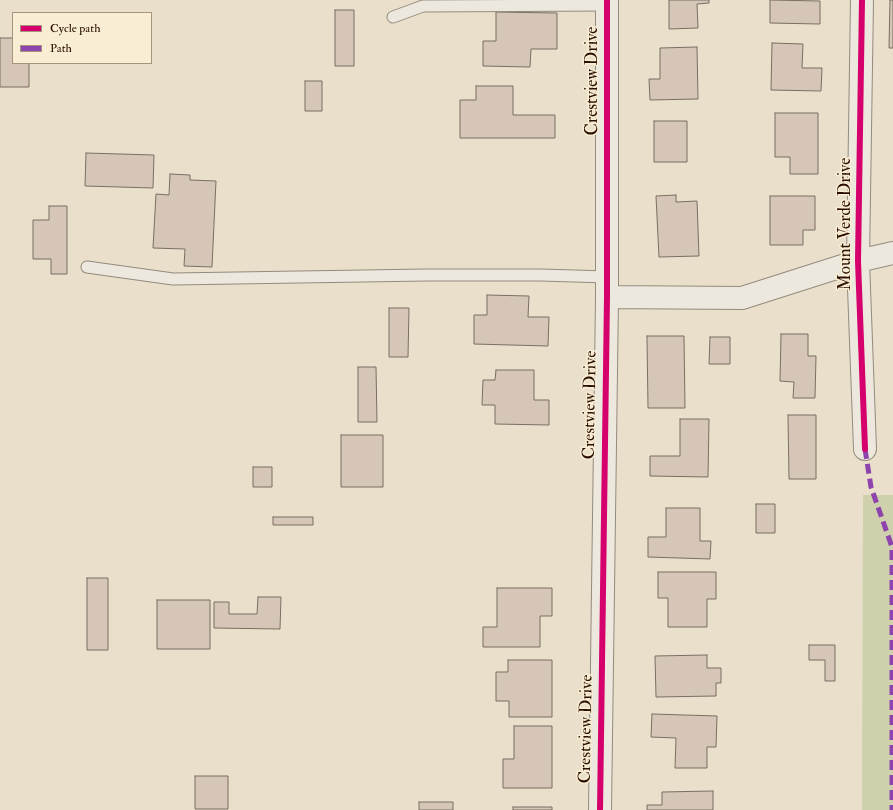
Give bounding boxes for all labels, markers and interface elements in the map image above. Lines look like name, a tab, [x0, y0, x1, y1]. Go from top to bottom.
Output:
legend	[12, 12, 152, 64]
text: Cycle path	[50, 21, 100, 36]
street label: Crestview Drive	[583, 27, 603, 135]
text: Path	[50, 41, 72, 56]
street label: Mount Verde Drive	[836, 158, 856, 290]
street label: Crestview Drive	[580, 350, 602, 460]
street label: Crestview Drive	[576, 674, 598, 784]

